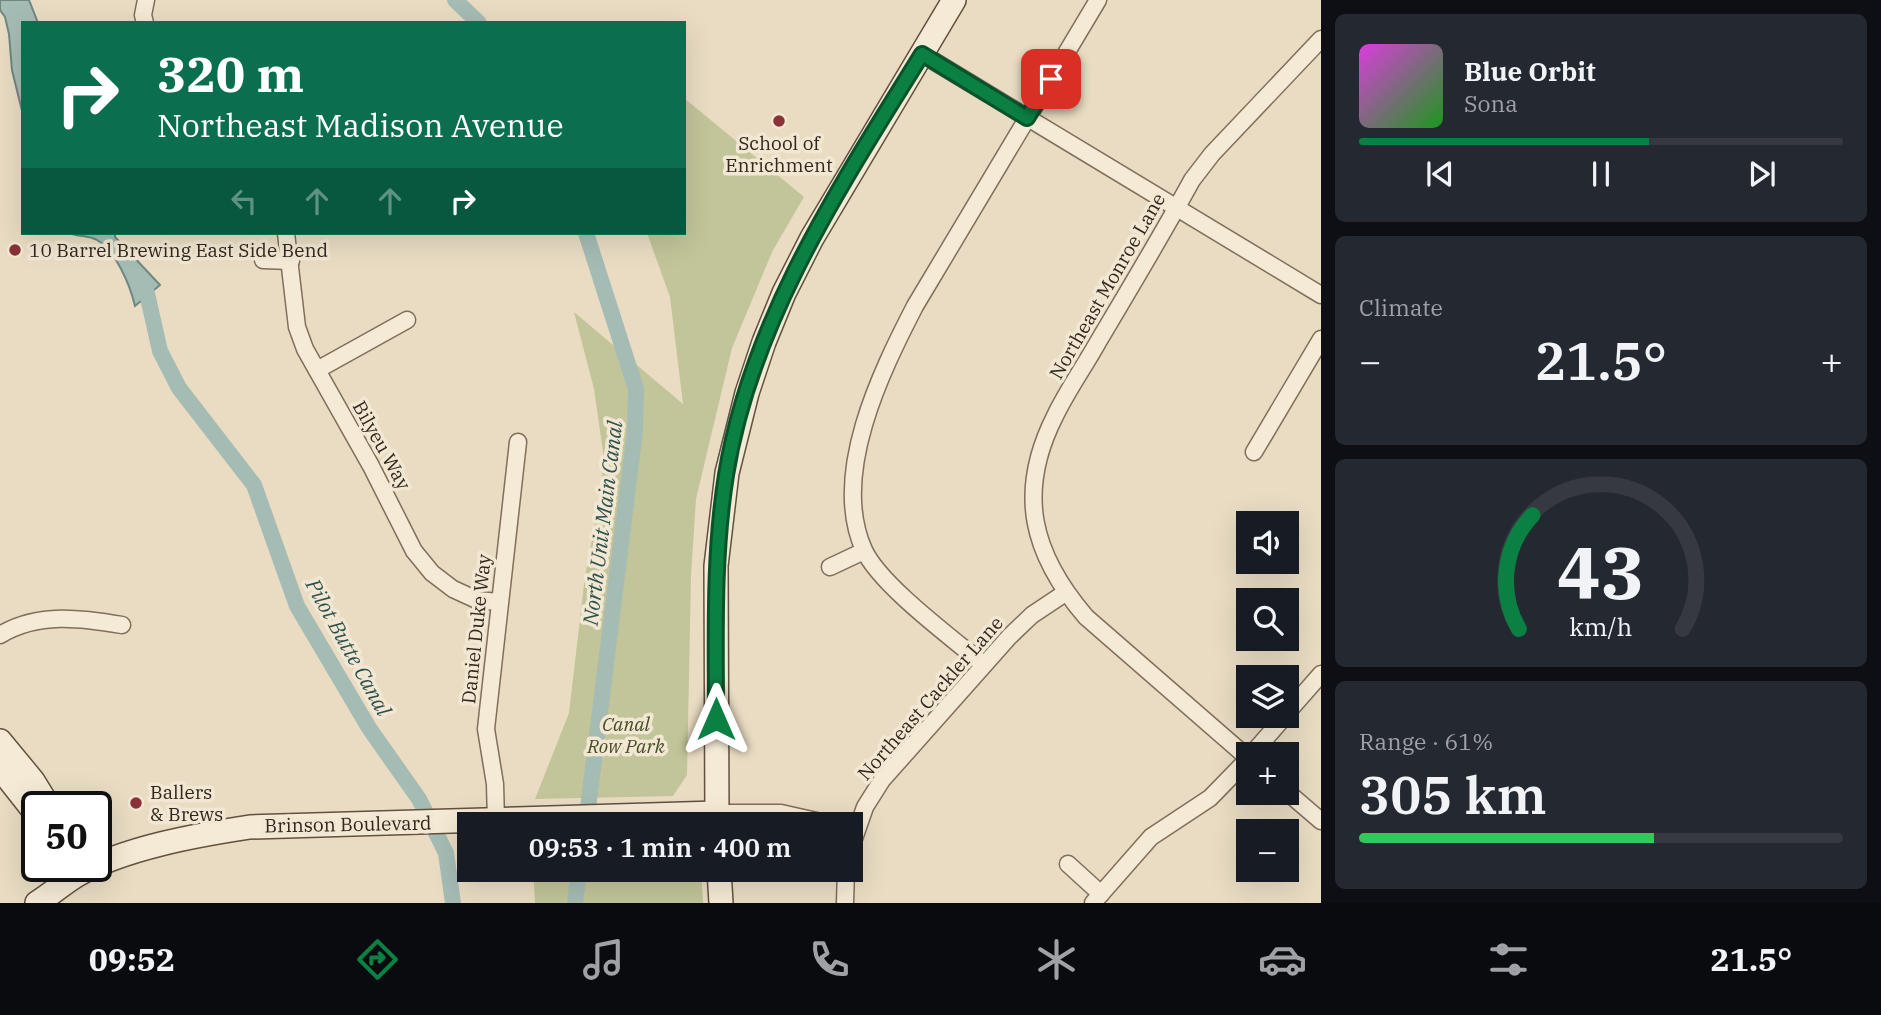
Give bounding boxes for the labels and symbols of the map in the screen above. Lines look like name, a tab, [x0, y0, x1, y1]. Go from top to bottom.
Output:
pin	[1021, 49, 1081, 109]
marker: School of Enrichment	[771, 113, 787, 129]
place label: School of Enrichment	[725, 131, 833, 177]
street label: Northeast Monroe Lane	[1044, 189, 1170, 383]
place label: 10 Barrel Brewing East Side Bend	[29, 238, 328, 262]
marker: 10 Barrel Brewing East Side Bend	[7, 242, 23, 258]
street label: Bilyeu Way	[348, 396, 417, 495]
water label: North Unit Main Canal	[575, 418, 629, 628]
street label: Daniel Duke Way	[456, 552, 496, 705]
water label: Pilot Butte Canal	[299, 573, 399, 722]
street label: Northeast Cackler Lane	[852, 611, 1008, 785]
position arrow	[679, 682, 753, 756]
park label: Canal Row Park	[586, 712, 666, 758]
place label: Ballers & Brews	[150, 780, 223, 826]
speed limit sign: 50	[21, 791, 112, 882]
marker: Ballers & Brews	[128, 795, 144, 811]
street label: Brinson Boulevard	[264, 811, 432, 837]

